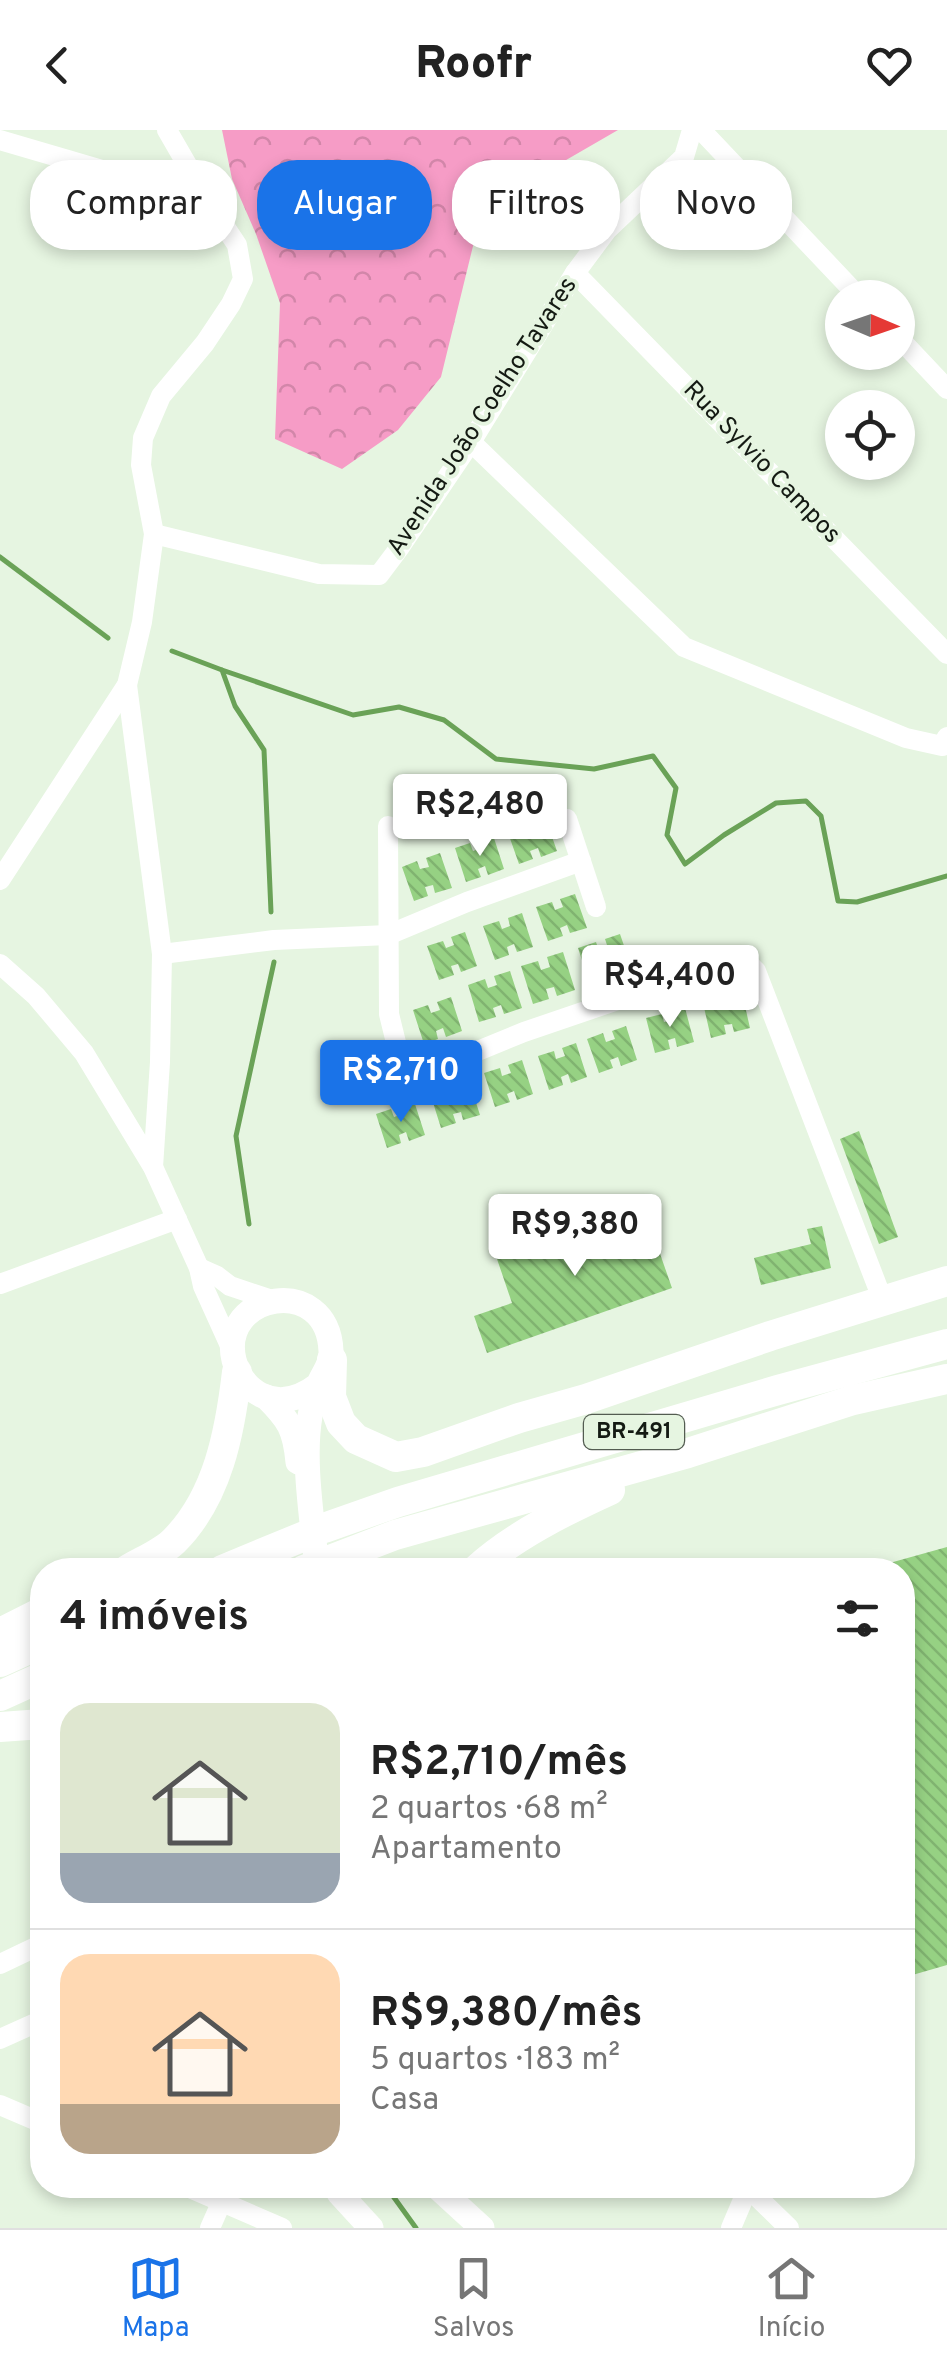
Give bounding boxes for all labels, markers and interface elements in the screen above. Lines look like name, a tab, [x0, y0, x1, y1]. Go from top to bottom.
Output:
text: Roofr	[415, 37, 532, 94]
icon: back	[30, 38, 85, 93]
icon: heart	[862, 38, 917, 93]
chip: Comprar	[30, 160, 237, 250]
chip: Alugar	[257, 160, 432, 250]
chip: Filtros	[452, 160, 620, 250]
chip: Novo	[640, 160, 792, 250]
street label: Avenida João Coelho Tavares	[381, 272, 585, 562]
north arrow	[825, 280, 915, 370]
map controls	[825, 280, 915, 480]
street label: Rua Sylvio Campos	[675, 375, 847, 551]
button: locate	[825, 390, 915, 480]
pin: R$2,480	[388, 774, 572, 859]
text: R$2,480	[415, 786, 545, 826]
pin: R$4,400	[578, 945, 762, 1030]
text: R$4,400	[604, 957, 736, 997]
pin: R$2,710	[309, 1040, 493, 1125]
text: R$2,710	[342, 1052, 460, 1092]
pin: R$9,380	[483, 1194, 667, 1279]
text: R$9,380	[511, 1206, 639, 1246]
road number: BR-491	[584, 1415, 684, 1449]
icon: filters	[830, 1591, 885, 1646]
text: 4 imóveis	[60, 1592, 249, 1645]
text: R$2,710/mês	[370, 1737, 628, 1790]
icon: home	[140, 1743, 260, 1863]
text: 2 quartos · 68 m²	[370, 1790, 608, 1830]
text: Apartamento	[370, 1830, 562, 1870]
text: R$9,380/mês	[370, 1988, 643, 2041]
icon: home	[140, 1994, 260, 2114]
text: 5 quartos · 183 m²	[370, 2041, 620, 2081]
text: Casa	[370, 2081, 439, 2121]
tab: Mapa	[122, 2251, 189, 2347]
tab: Salvos	[433, 2251, 514, 2347]
tab: Início	[758, 2251, 825, 2347]

